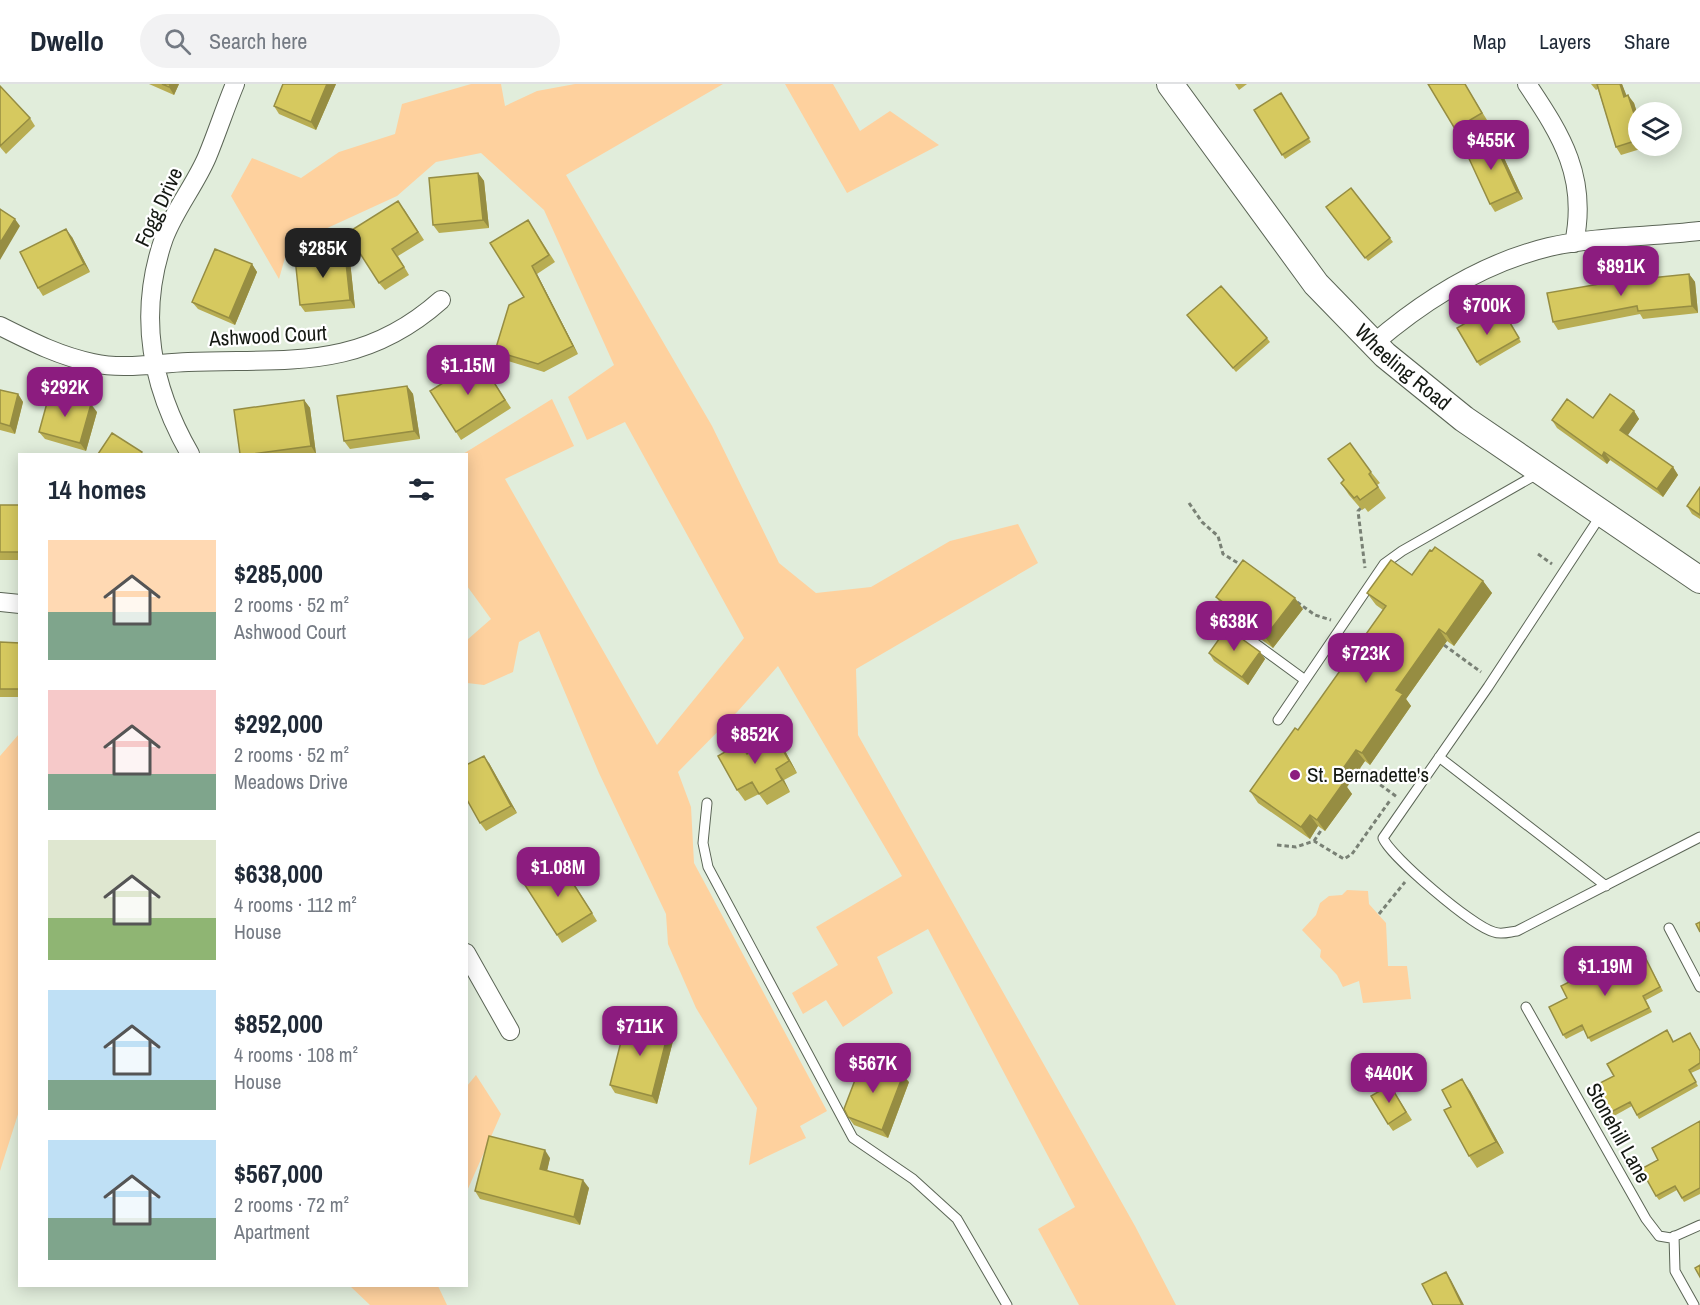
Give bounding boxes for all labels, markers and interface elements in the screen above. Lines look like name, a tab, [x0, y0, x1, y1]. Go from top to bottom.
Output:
search box	[140, 14, 560, 68]
text: Dwello	[30, 22, 104, 60]
icon: search	[161, 25, 194, 58]
text: Search here	[209, 26, 307, 56]
text: Map	[1473, 27, 1506, 56]
text: Layers	[1539, 27, 1591, 56]
text: Share	[1624, 27, 1670, 56]
map controls	[1628, 102, 1682, 156]
button: layers	[1628, 102, 1682, 156]
pin: $455K	[1449, 120, 1533, 171]
text: $455K	[1467, 126, 1515, 153]
street label: Fogg Drive	[128, 162, 190, 251]
pin: $285K	[281, 228, 365, 279]
text: $285K	[299, 234, 347, 261]
pin: $891K	[1579, 246, 1663, 297]
text: $891K	[1597, 252, 1645, 279]
pin: $700K	[1445, 285, 1529, 336]
text: $700K	[1463, 291, 1511, 318]
street label: Wheeling Road	[1348, 317, 1457, 417]
street label: Ashwood Court	[207, 318, 328, 353]
pin: $1.15M	[419, 345, 517, 396]
text: $1.15M	[441, 351, 495, 378]
pin: $292K	[23, 367, 107, 418]
text: $292K	[41, 373, 89, 400]
text: 14 homes	[48, 472, 146, 507]
icon: filters	[405, 473, 438, 506]
text: $285,000	[234, 556, 323, 591]
icon: home	[96, 564, 168, 636]
text: 2 rooms · 52 m²	[234, 591, 349, 618]
pin: $638K	[1192, 601, 1276, 652]
text: $638K	[1210, 607, 1258, 634]
text: Ashwood Court	[234, 618, 346, 645]
pin: $723K	[1324, 633, 1408, 684]
text: $723K	[1342, 639, 1390, 666]
text: $292,000	[234, 706, 323, 741]
icon: home	[96, 714, 168, 786]
pin: $852K	[713, 714, 797, 765]
text: $852K	[731, 720, 779, 747]
text: 2 rooms · 52 m²	[234, 741, 349, 768]
place label: St. Bernadette's	[1307, 760, 1429, 789]
text: Meadows Drive	[234, 768, 348, 795]
marker: St. Bernadette's	[1288, 768, 1302, 782]
pin: $1.08M	[509, 847, 607, 898]
text: $1.08M	[531, 853, 585, 880]
text: $638,000	[234, 856, 323, 891]
icon: home	[96, 864, 168, 936]
text: 4 rooms · 112 m²	[234, 891, 357, 918]
text: House	[234, 918, 281, 945]
pin: $1.19M	[1556, 946, 1654, 997]
text: $1.19M	[1578, 952, 1632, 979]
text: $852,000	[234, 1006, 323, 1041]
pin: $711K	[598, 1006, 682, 1057]
text: $711K	[616, 1012, 664, 1039]
icon: home	[96, 1014, 168, 1086]
text: 4 rooms · 108 m²	[234, 1041, 358, 1068]
pin: $567K	[831, 1043, 915, 1094]
text: $567K	[849, 1049, 897, 1076]
pin: $440K	[1347, 1053, 1431, 1104]
text: $440K	[1365, 1059, 1413, 1086]
text: House	[234, 1068, 281, 1095]
street label: Stonehill Lane	[1579, 1078, 1658, 1188]
text: $567,000	[234, 1156, 323, 1191]
icon: home	[96, 1164, 168, 1236]
text: 2 rooms · 72 m²	[234, 1191, 349, 1218]
text: Apartment	[234, 1218, 310, 1245]

